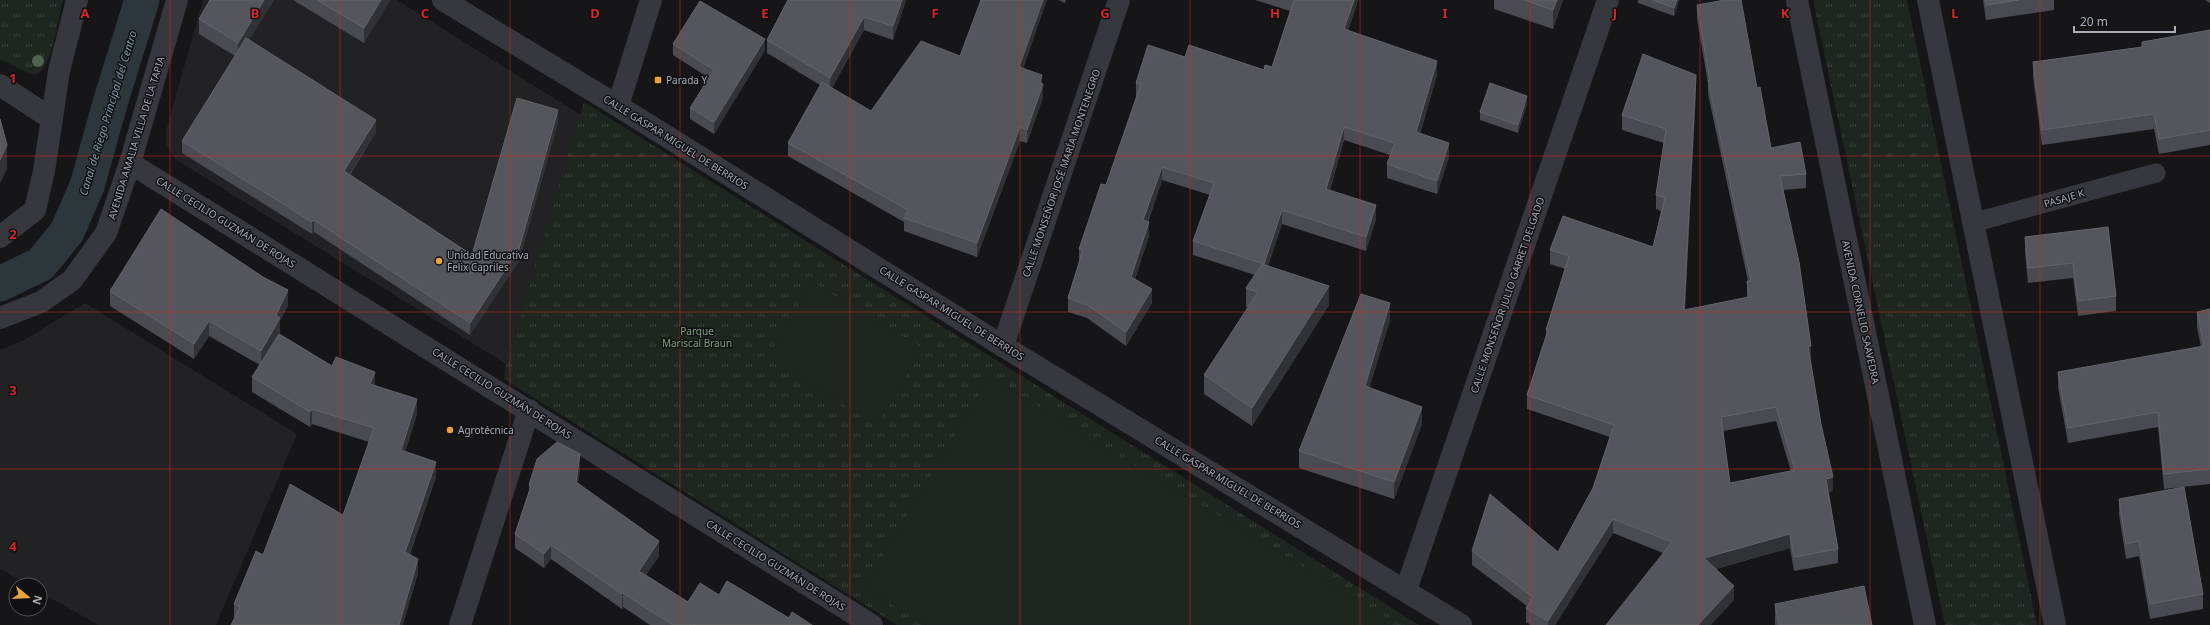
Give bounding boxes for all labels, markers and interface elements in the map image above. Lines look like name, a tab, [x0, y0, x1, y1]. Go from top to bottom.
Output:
text: A	[81, 4, 90, 22]
text: B	[251, 4, 259, 22]
text: C	[421, 4, 429, 22]
text: D	[590, 4, 600, 22]
text: E	[761, 4, 769, 22]
text: F	[931, 4, 939, 22]
text: G	[1100, 4, 1110, 22]
text: H	[1270, 4, 1280, 22]
text: I	[1442, 4, 1448, 22]
text: J	[1612, 4, 1617, 22]
text: K	[1781, 4, 1790, 22]
text: L	[1951, 4, 1959, 22]
scale bar	[2074, 8, 2175, 34]
text: 20 m	[2080, 13, 2108, 30]
water label: Canal de Riego Principal del Centro	[75, 29, 140, 197]
street label: AVENIDA AMALIA VILLA DE LA TAPIA	[104, 54, 168, 221]
street label: CALLE MONSEÑOR JOSÉ MARÍA MONTENEGRO	[1019, 67, 1103, 279]
text: 1	[9, 69, 17, 87]
place label: Parada Y	[666, 73, 708, 87]
marker: Parada Y	[653, 75, 663, 85]
street label: CALLE GASPAR MIGUEL DE BERRIOS	[601, 91, 752, 193]
street label: CALLE CECILIO GUZMÁN DE ROJAS	[154, 173, 299, 271]
street label: PASAJE K	[2042, 185, 2087, 210]
street label: CALLE MONSEÑOR JULIO GARRET DELGADO	[1467, 195, 1547, 395]
text: 2	[9, 225, 17, 243]
street label: AVENIDA CORNELIO SAAVEDRA	[1839, 239, 1883, 386]
place label: Unidad Educativa Felix Capriles	[447, 248, 529, 274]
marker: Unidad Educativa Felix Capriles	[434, 256, 444, 266]
street label: CALLE GASPAR MIGUEL DE BERRIOS	[877, 262, 1028, 364]
park label: Parque Mariscal Braun	[662, 324, 732, 350]
street label: CALLE CECILIO GUZMÁN DE ROJAS	[430, 344, 575, 442]
text: 3	[9, 381, 17, 399]
place label: Agrotécnica	[458, 423, 514, 437]
marker: Agrotécnica	[445, 425, 455, 435]
street label: CALLE GASPAR MIGUEL DE BERRIOS	[1152, 433, 1304, 532]
street label: CALLE CECILIO GUZMÁN DE ROJAS	[704, 516, 849, 614]
text: 4	[9, 537, 17, 555]
north arrow	[8, 577, 48, 617]
text: N	[29, 594, 47, 607]

